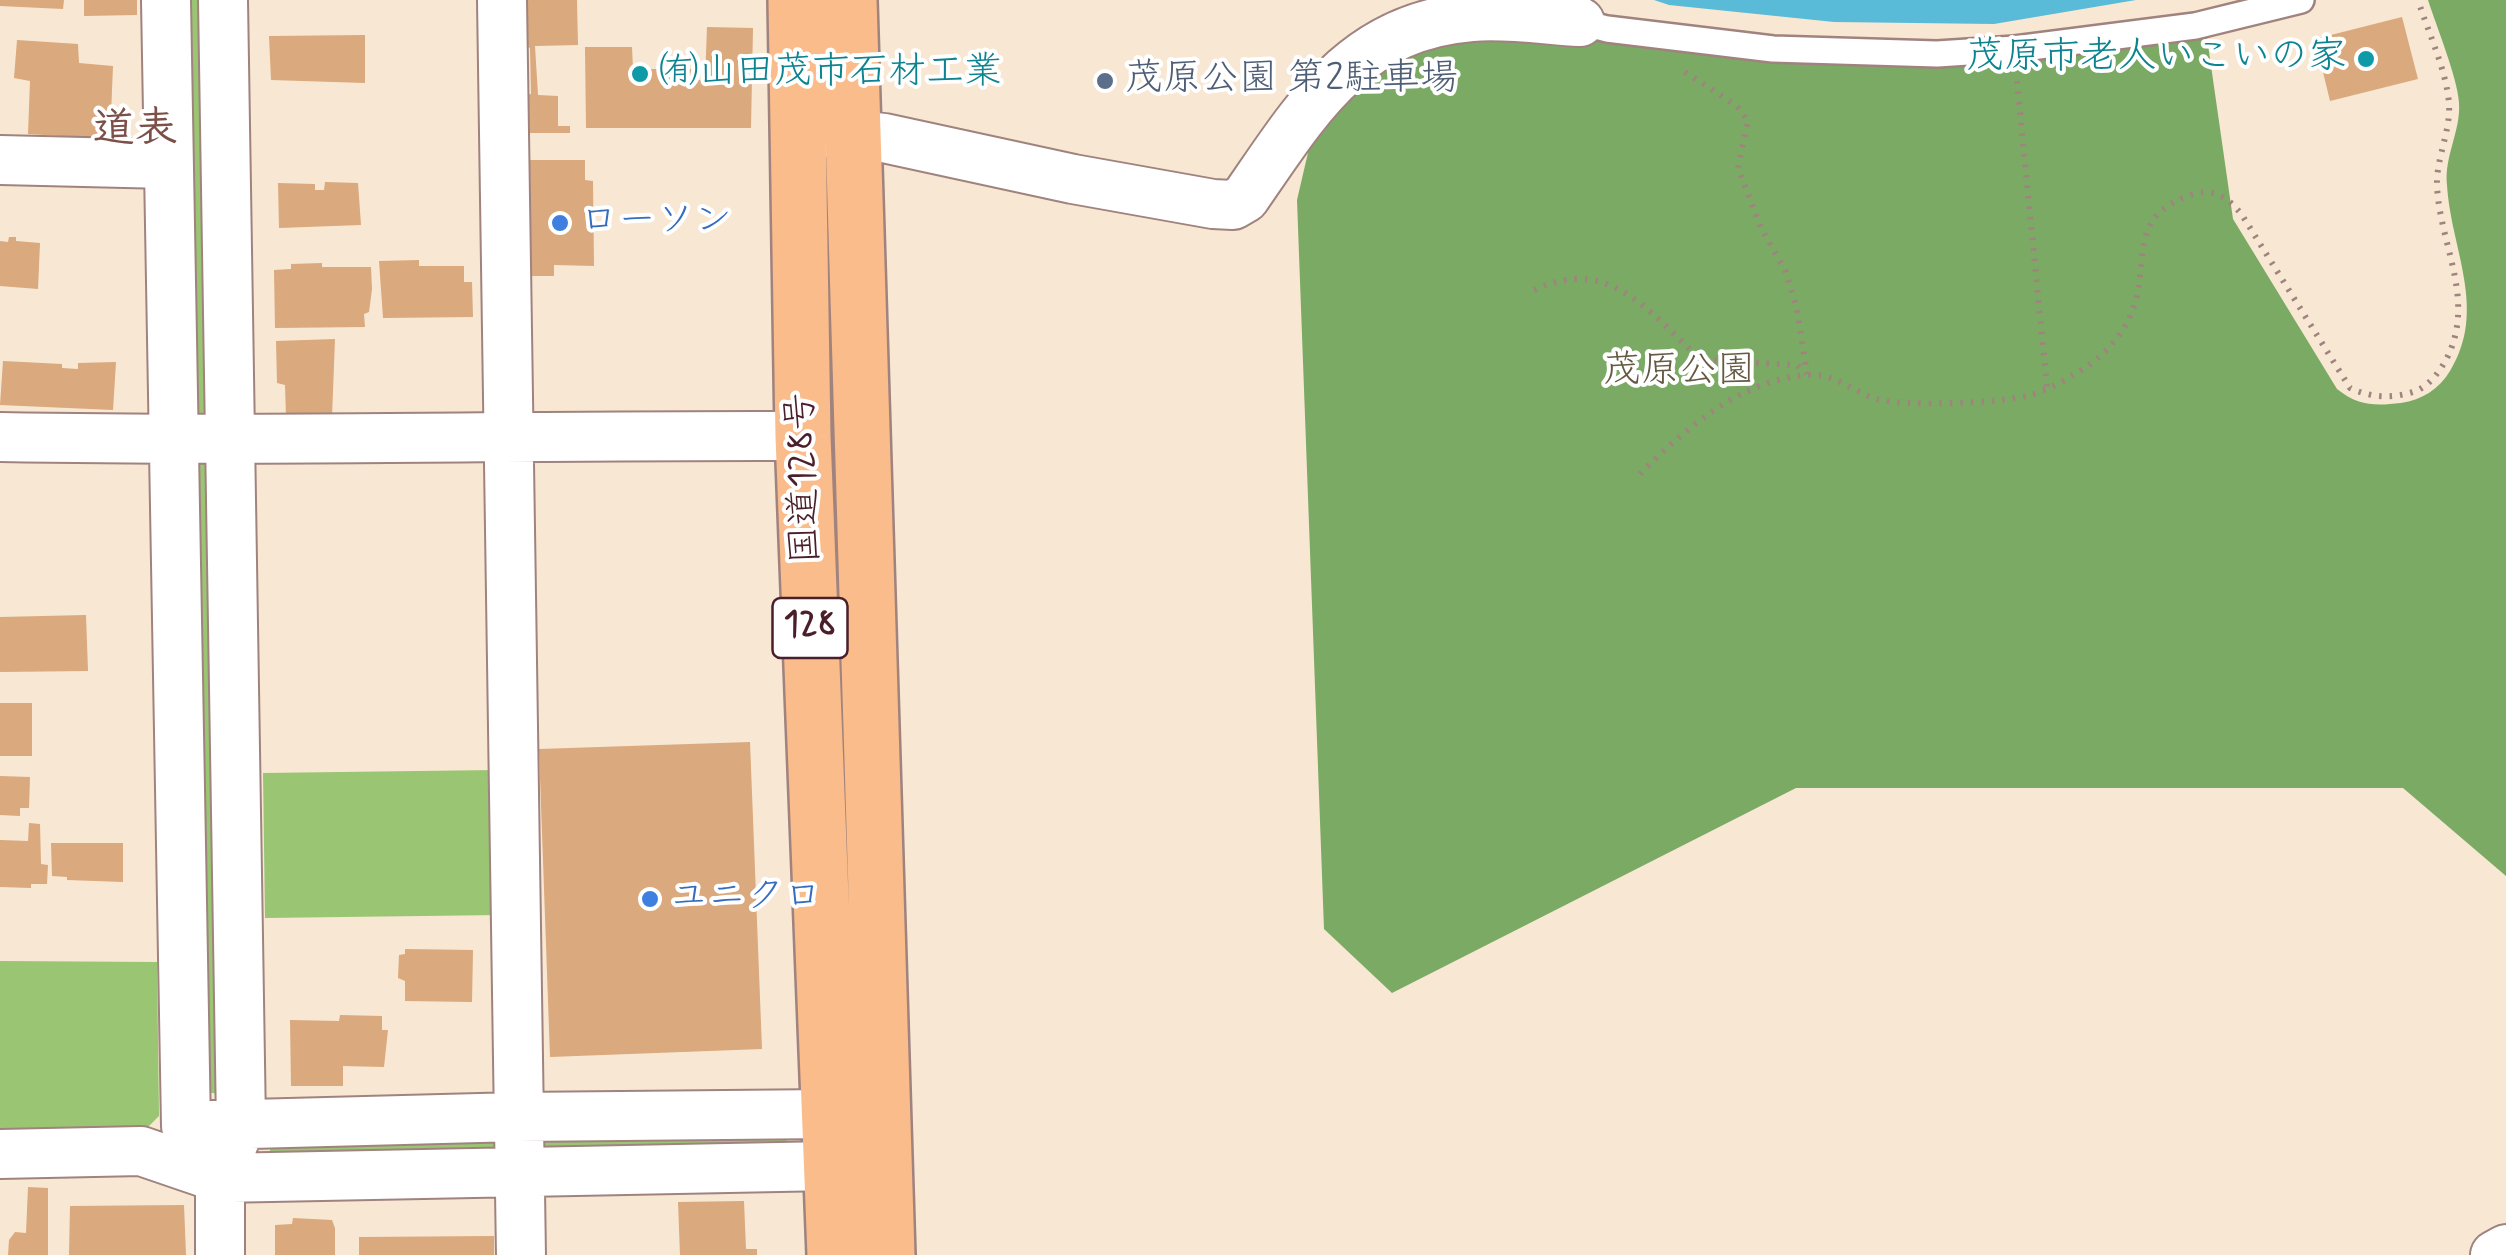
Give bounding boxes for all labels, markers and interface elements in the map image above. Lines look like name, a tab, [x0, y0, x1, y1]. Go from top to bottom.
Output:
place label: 茂原市老人いこいの家	[1966, 36, 2346, 82]
marker: 茂原市老人いこいの家	[2355, 48, 2377, 70]
place label: ㈲山田茂市石材工業	[660, 51, 1002, 97]
place label: 茂原公園 第2駐車場	[1125, 58, 1458, 104]
marker: ㈲山田茂市石材工業	[629, 63, 651, 85]
marker: 茂原公園 第2駐車場	[1094, 70, 1116, 92]
district label: 道表	[93, 107, 177, 157]
place label: ローソン	[580, 200, 732, 246]
marker: ローソン	[549, 212, 571, 234]
park label: 茂原公園	[1603, 350, 1755, 396]
street label: 国道128号	[780, 391, 832, 565]
road number: 128	[772, 598, 848, 658]
place label: ユニクロ	[670, 876, 822, 922]
marker: ユニクロ	[639, 888, 661, 910]

